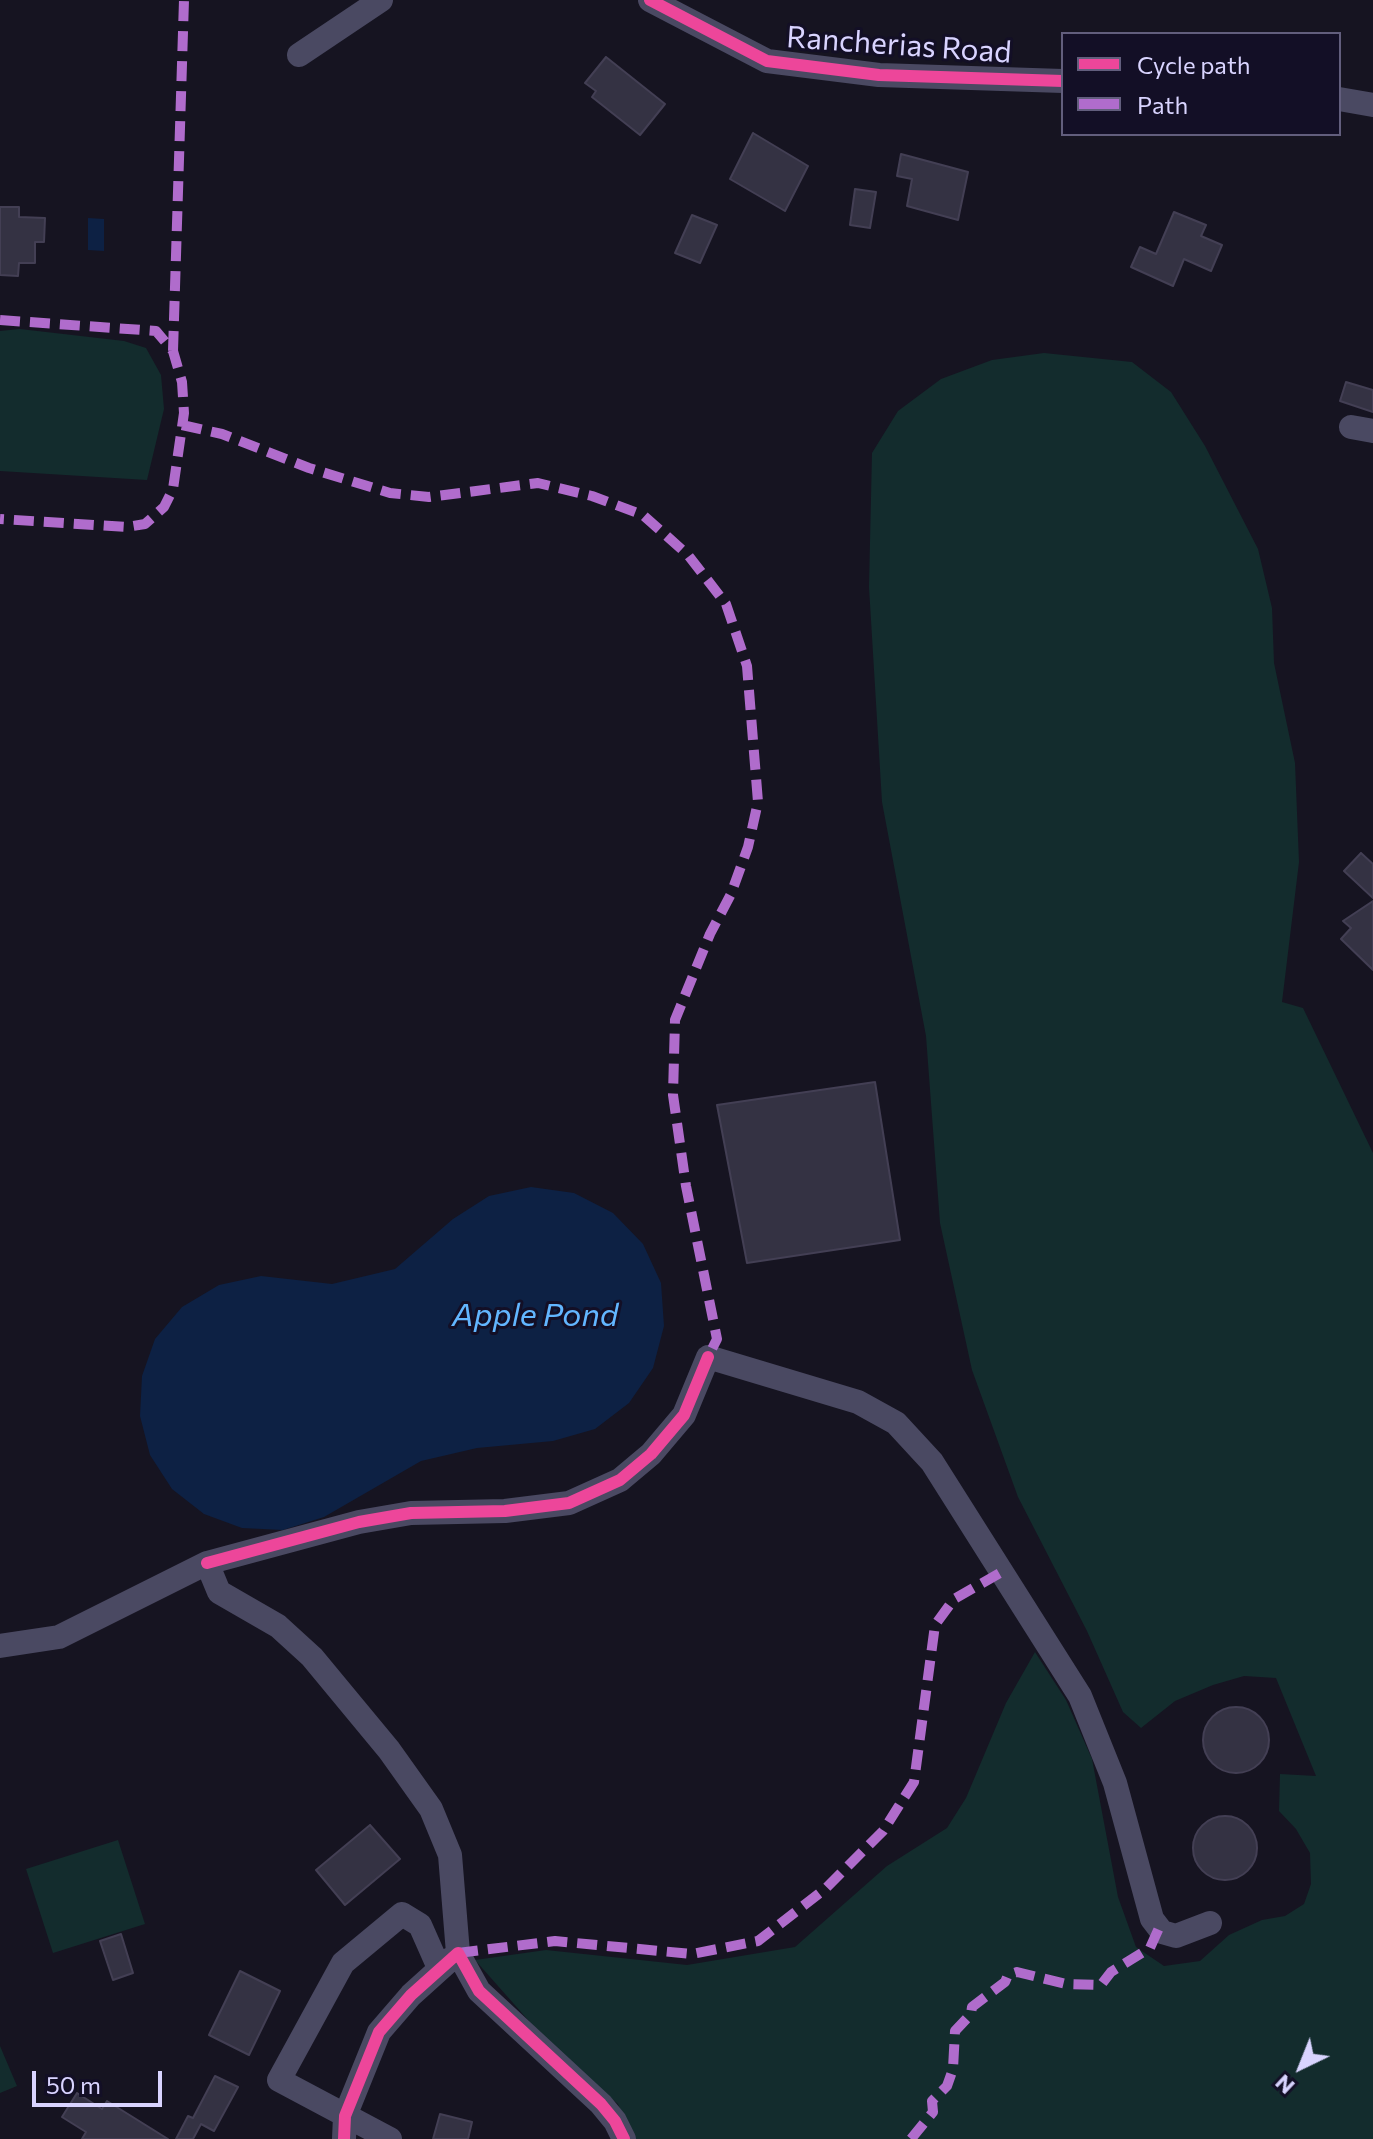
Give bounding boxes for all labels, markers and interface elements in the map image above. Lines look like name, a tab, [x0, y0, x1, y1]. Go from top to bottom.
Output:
street label: Rancherias Road	[785, 19, 1013, 71]
legend	[1061, 32, 1341, 136]
text: Cycle path	[1137, 50, 1251, 79]
text: Path	[1137, 90, 1188, 119]
water label: Apple Pond	[452, 1296, 618, 1334]
north arrow	[1261, 2027, 1341, 2107]
scale bar	[36, 2055, 166, 2105]
text: N	[1269, 2069, 1300, 2100]
text: 50 m	[46, 2070, 101, 2099]

